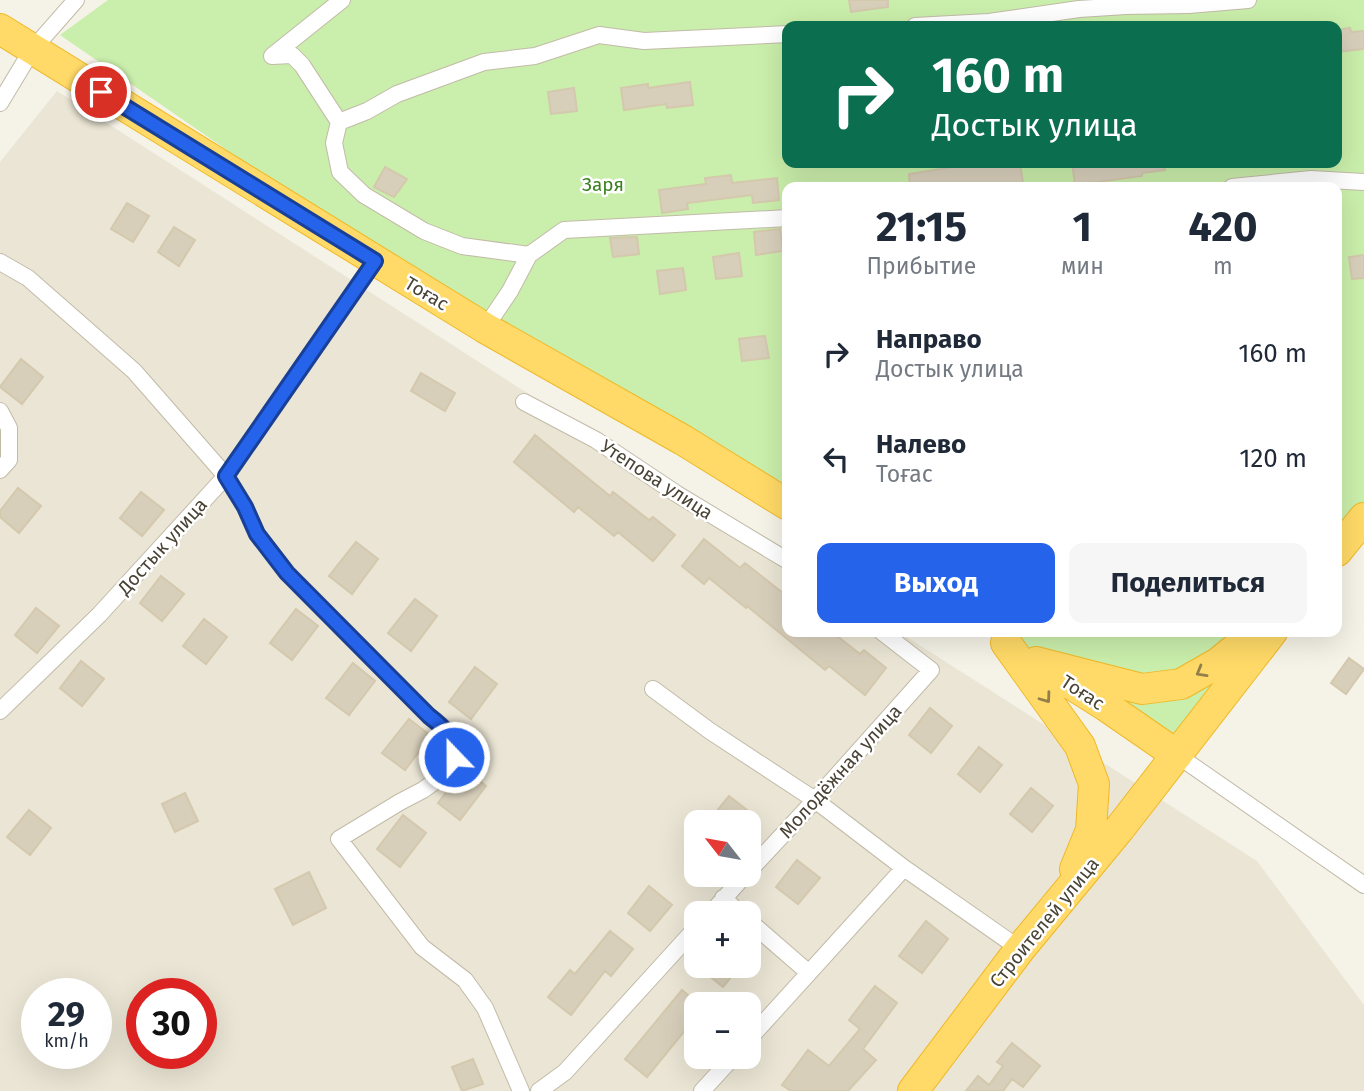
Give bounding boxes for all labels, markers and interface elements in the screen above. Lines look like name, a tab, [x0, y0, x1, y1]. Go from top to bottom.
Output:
text: 160 m	[932, 46, 1064, 105]
icon: right	[817, 49, 908, 140]
pin	[71, 62, 131, 122]
icon: arrive	[82, 73, 120, 111]
text: Достык улица	[932, 106, 1138, 144]
park label: Заря	[582, 173, 624, 196]
text: 21:15	[876, 202, 967, 252]
text: 1	[1073, 202, 1092, 252]
text: 420	[1188, 202, 1257, 252]
text: Прибытие	[867, 252, 976, 280]
text: мин	[1061, 252, 1104, 280]
text: m	[1213, 252, 1233, 280]
street label: Тоғас	[401, 271, 453, 315]
text: Направо	[876, 324, 982, 355]
icon: right	[817, 335, 855, 373]
text: 160 m	[1238, 338, 1307, 369]
text: Достык улица	[876, 355, 1024, 383]
text: Налево	[876, 429, 966, 460]
street label: Утепова улица	[596, 435, 717, 524]
icon: left	[817, 440, 855, 478]
text: 120 m	[1239, 443, 1307, 474]
text: Тоғас	[876, 460, 933, 488]
street label: Достык улица	[112, 493, 212, 600]
button: Выход	[817, 543, 1055, 623]
button: Поделиться	[1069, 543, 1307, 623]
one-way arrow	[1196, 664, 1209, 677]
street label: Тоғас	[1057, 670, 1109, 715]
one-way arrow	[1038, 690, 1051, 702]
street label: Молодёжная улица	[774, 700, 906, 843]
position arrow	[417, 720, 491, 794]
north arrow	[684, 810, 761, 887]
map controls	[684, 810, 761, 1069]
street label: Строителей улица	[985, 853, 1104, 992]
button: +	[684, 901, 761, 978]
speed limit sign: 30	[126, 978, 217, 1069]
button: −	[684, 992, 761, 1069]
text: 29	[48, 993, 85, 1035]
text: km/h	[44, 1030, 89, 1052]

